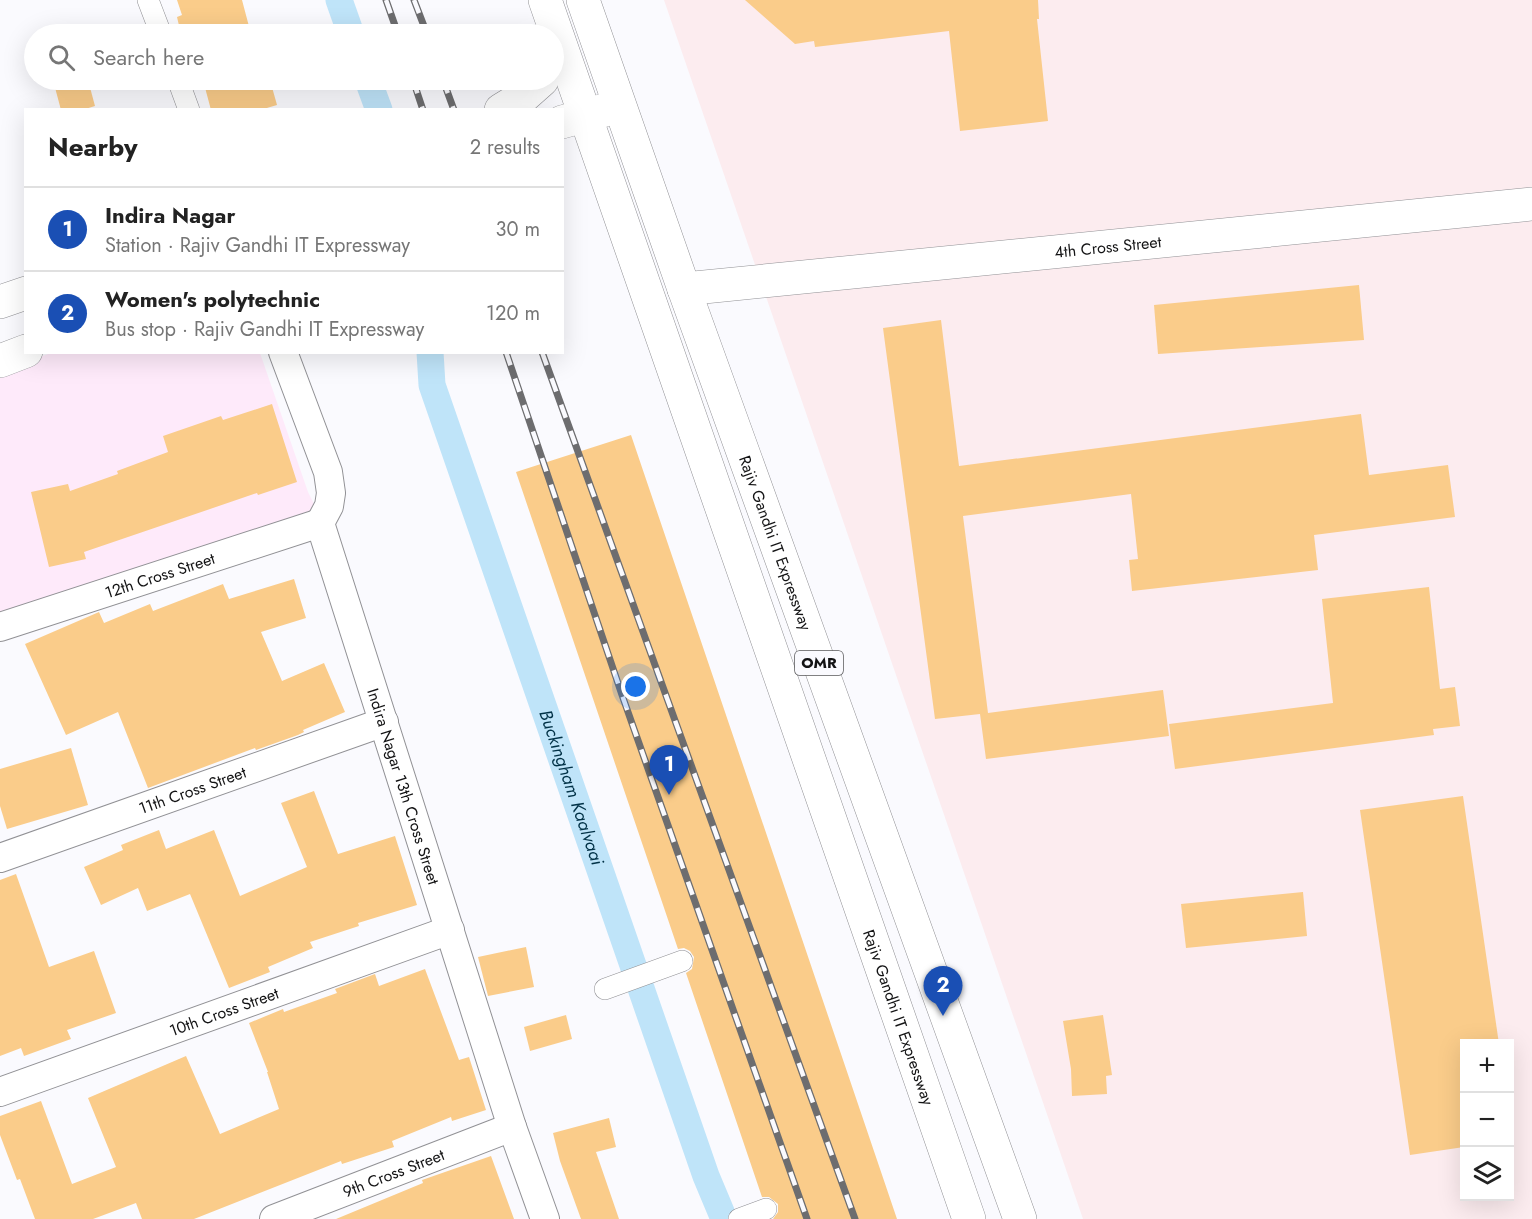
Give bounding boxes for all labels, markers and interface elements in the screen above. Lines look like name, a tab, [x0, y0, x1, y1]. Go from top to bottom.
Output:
search box	[24, 24, 564, 90]
icon: search	[45, 41, 78, 74]
text: Search here	[93, 41, 204, 73]
text: Nearby	[48, 128, 137, 166]
text: 2 results	[470, 133, 540, 162]
text: Indira Nagar	[105, 199, 235, 231]
text: 1	[62, 215, 73, 244]
text: 30 m	[495, 215, 540, 244]
street label: 4th Cross Street	[1053, 230, 1163, 263]
text: Station · Rajiv Gandhi IT Expressway	[105, 231, 410, 260]
text: Women's polytechnic	[105, 283, 320, 315]
text: 2	[61, 299, 74, 328]
text: 120 m	[486, 299, 540, 328]
text: Bus stop · Rajiv Gandhi IT Expressway	[105, 315, 424, 344]
street label: Rajiv Gandhi IT Expressway	[734, 452, 818, 634]
street label: 12th Cross Street	[102, 546, 218, 604]
road number: OMR	[795, 651, 843, 675]
your location	[621, 672, 650, 701]
street label: Indira Nagar 13th Cross Street	[362, 685, 446, 887]
water label: Buckingham Kaalvaai	[532, 706, 611, 869]
pin: 1	[650, 746, 688, 795]
street label: 11th Cross Street	[135, 760, 249, 819]
street label: Rajiv Gandhi IT Expressway	[858, 926, 940, 1109]
pin: 2	[924, 966, 962, 1016]
street label: 10th Cross Street	[166, 981, 282, 1042]
map controls	[1460, 1039, 1514, 1201]
button: +	[1460, 1039, 1514, 1093]
button: −	[1460, 1093, 1514, 1147]
street label: 9th Cross Street	[339, 1143, 448, 1203]
button: layers	[1460, 1147, 1514, 1201]

